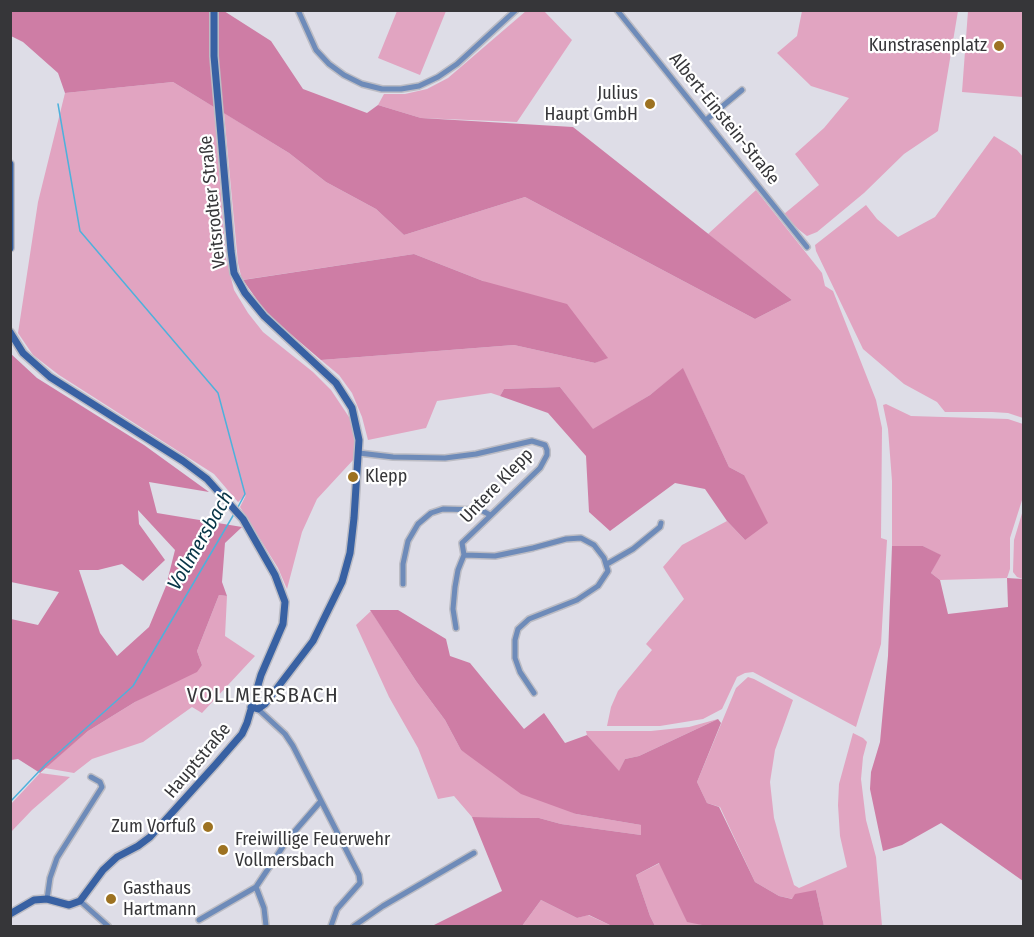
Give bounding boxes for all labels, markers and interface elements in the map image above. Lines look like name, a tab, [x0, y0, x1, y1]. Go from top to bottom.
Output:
place label: Kunstrasenplatz	[869, 35, 987, 57]
marker: Kunstrasenplatz	[992, 39, 1006, 53]
street label: Albert-Einstein-Straße	[664, 49, 784, 189]
place label: Julius Haupt GmbH	[545, 83, 638, 125]
marker: Julius Haupt GmbH	[643, 97, 657, 111]
street label: Veitsrodter Straße	[195, 134, 231, 270]
street label: Untere Klepp	[456, 444, 538, 528]
place label: Klepp	[365, 466, 407, 488]
marker: Klepp	[346, 470, 360, 484]
water label: Vollmersbach	[163, 487, 239, 595]
district label: VOLLMERSBACH	[187, 683, 339, 709]
street label: Hauptstraße	[160, 719, 236, 803]
place label: Zum Vorfuß	[111, 816, 196, 838]
marker: Zum Vorfuß	[201, 820, 215, 834]
place label: Freiwillige Feuerwehr Vollmersbach	[235, 829, 390, 872]
marker: Freiwillige Feuerwehr Vollmersbach	[216, 843, 230, 857]
place label: Gasthaus Hartmann	[123, 878, 197, 920]
marker: Gasthaus Hartmann	[104, 892, 118, 906]

